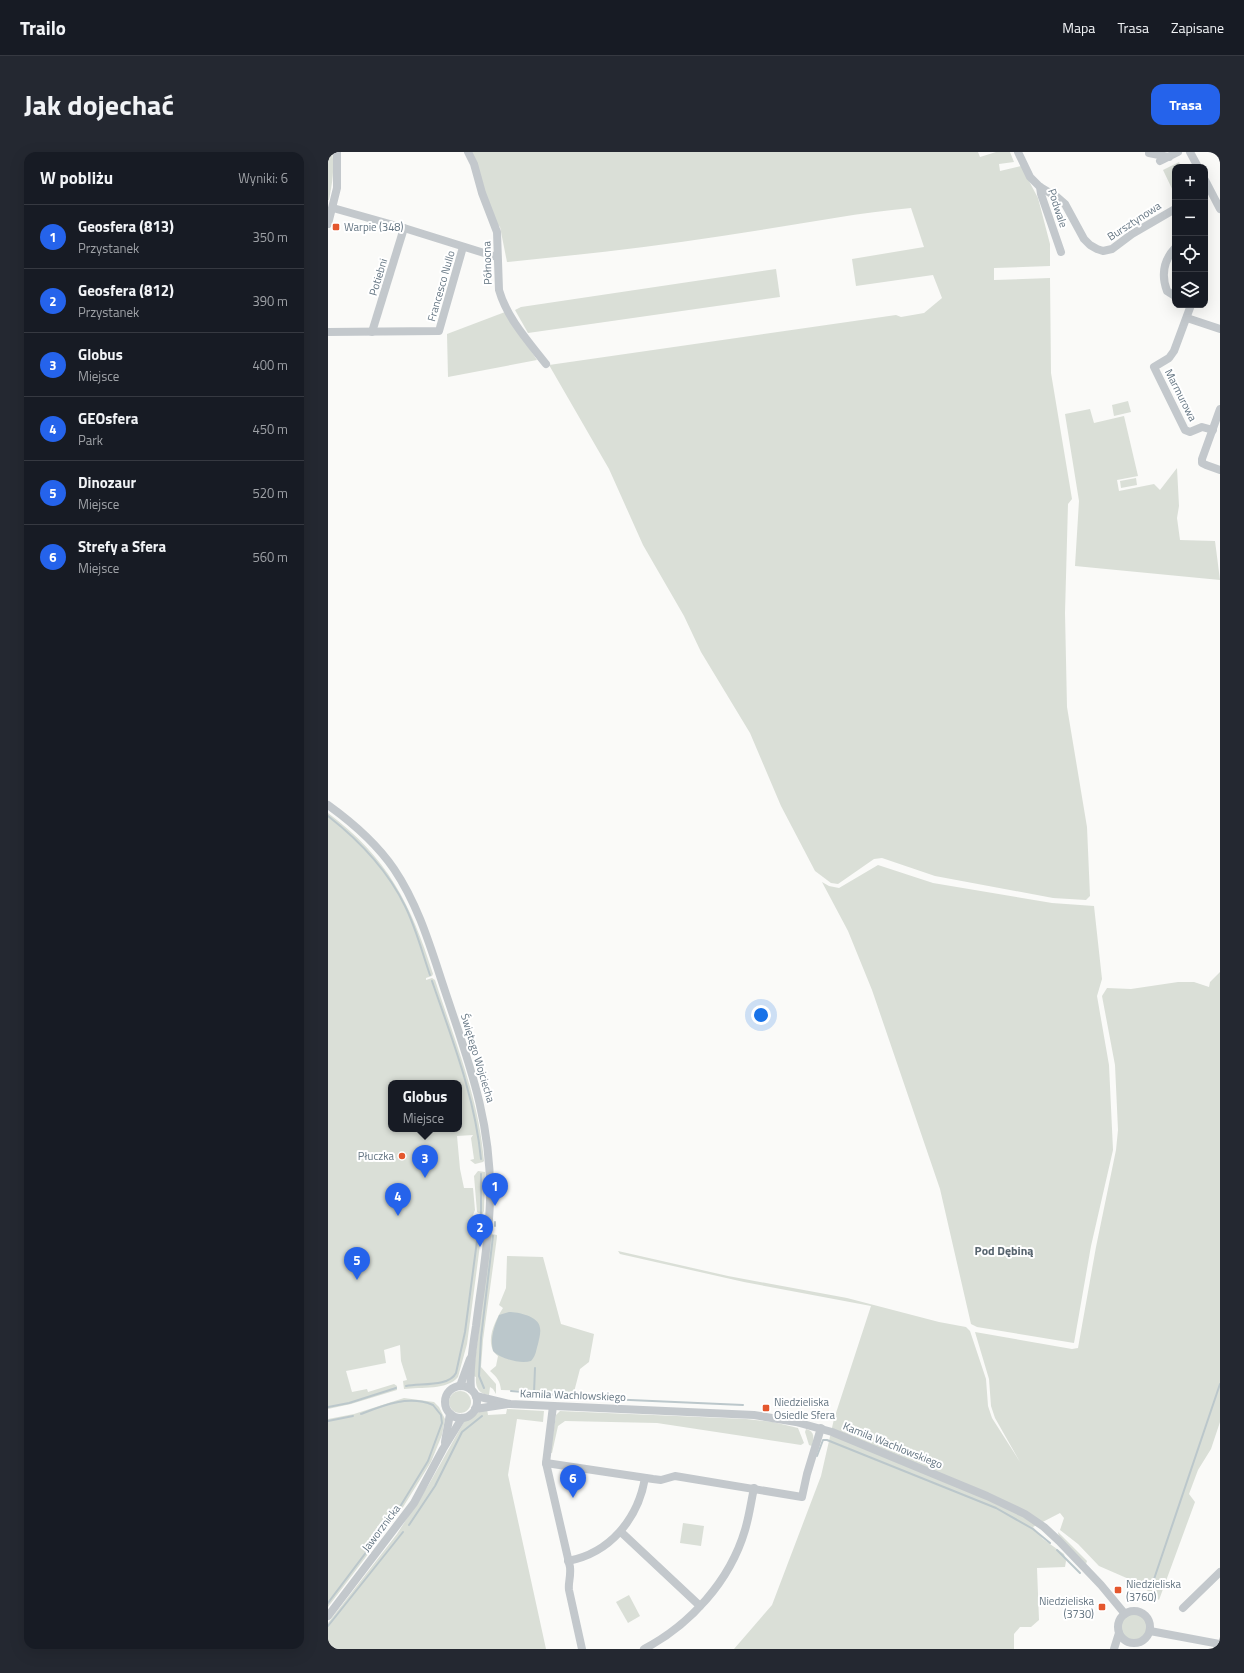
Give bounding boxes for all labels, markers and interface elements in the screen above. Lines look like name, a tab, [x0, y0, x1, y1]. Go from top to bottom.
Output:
text: Trailo	[20, 13, 66, 42]
text: Mapa	[1062, 17, 1095, 38]
text: Trasa	[1117, 17, 1149, 38]
text: Zapisane	[1171, 17, 1224, 38]
text: Jak dojechać	[24, 83, 174, 126]
button: Trasa	[1151, 84, 1220, 125]
map controls	[1172, 164, 1208, 308]
button: +	[1172, 164, 1208, 200]
text: W pobliżu	[40, 165, 113, 191]
text: Wyniki: 6	[238, 168, 288, 188]
street label: Podwale	[1044, 186, 1072, 230]
street label: Bursztynowa	[1104, 197, 1164, 244]
button: −	[1172, 200, 1208, 236]
text: Geosfera (813)	[78, 215, 174, 238]
place label: Warpie (348)	[344, 219, 403, 235]
marker: Warpie (348)	[331, 222, 341, 232]
text: 1	[49, 227, 57, 247]
text: 350 m	[252, 227, 288, 247]
button: locate	[1172, 236, 1208, 272]
text: Przystanek	[78, 238, 139, 258]
street label: Północna	[478, 240, 496, 285]
street label: Francesco Nullo	[423, 248, 459, 323]
street label: Potiebni	[365, 256, 391, 298]
button: layers	[1172, 272, 1208, 308]
text: Geosfera (812)	[78, 279, 174, 302]
text: 2	[49, 291, 57, 311]
text: 390 m	[252, 291, 288, 311]
text: Przystanek	[78, 302, 139, 322]
text: Globus	[78, 343, 123, 366]
text: 3	[49, 355, 57, 375]
text: 400 m	[252, 355, 288, 375]
text: Miejsce	[78, 366, 119, 386]
street label: Marmurowa	[1161, 366, 1201, 424]
text: GEOsfera	[78, 407, 138, 430]
text: 4	[49, 419, 57, 439]
text: 450 m	[252, 419, 288, 439]
text: Park	[78, 430, 103, 450]
text: Dinozaur	[78, 471, 136, 494]
text: 5	[49, 483, 57, 503]
text: 520 m	[252, 483, 288, 503]
text: Miejsce	[78, 494, 119, 514]
text: Strefy a Sfera	[78, 535, 166, 558]
text: 6	[49, 547, 57, 567]
text: 560 m	[252, 547, 288, 567]
text: Miejsce	[78, 558, 119, 578]
your location	[751, 1005, 771, 1025]
street label: Świętego Wojciecha	[457, 1012, 499, 1105]
popup	[388, 1080, 462, 1132]
text: Globus	[403, 1085, 447, 1108]
text: Miejsce	[403, 1108, 444, 1128]
pin: 3	[412, 1145, 438, 1178]
place label: Płuczka	[358, 1148, 394, 1164]
marker: Płuczka	[397, 1151, 407, 1161]
pin: 1	[482, 1173, 508, 1206]
pin: 4	[385, 1183, 411, 1216]
pin: 2	[467, 1214, 493, 1247]
district label: Pod Dębiną	[975, 1241, 1033, 1260]
pin: 5	[344, 1247, 370, 1280]
street label: Kamila Wachlowskiego	[520, 1385, 626, 1405]
place label: Niedzieliska Osiedle Sfera	[774, 1394, 835, 1423]
marker: Niedzieliska Osiedle Sfera	[761, 1403, 771, 1413]
street label: Kamila Wachlowskiego	[841, 1418, 945, 1472]
pin: 6	[560, 1465, 586, 1498]
street label: Jaworznicka	[358, 1501, 404, 1555]
place label: Niedzieliska (3760)	[1126, 1576, 1181, 1605]
marker: Niedzieliska (3760)	[1113, 1585, 1123, 1595]
place label: Niedzieliska (3730)	[1039, 1593, 1094, 1622]
marker: Niedzieliska (3730)	[1097, 1602, 1107, 1612]

